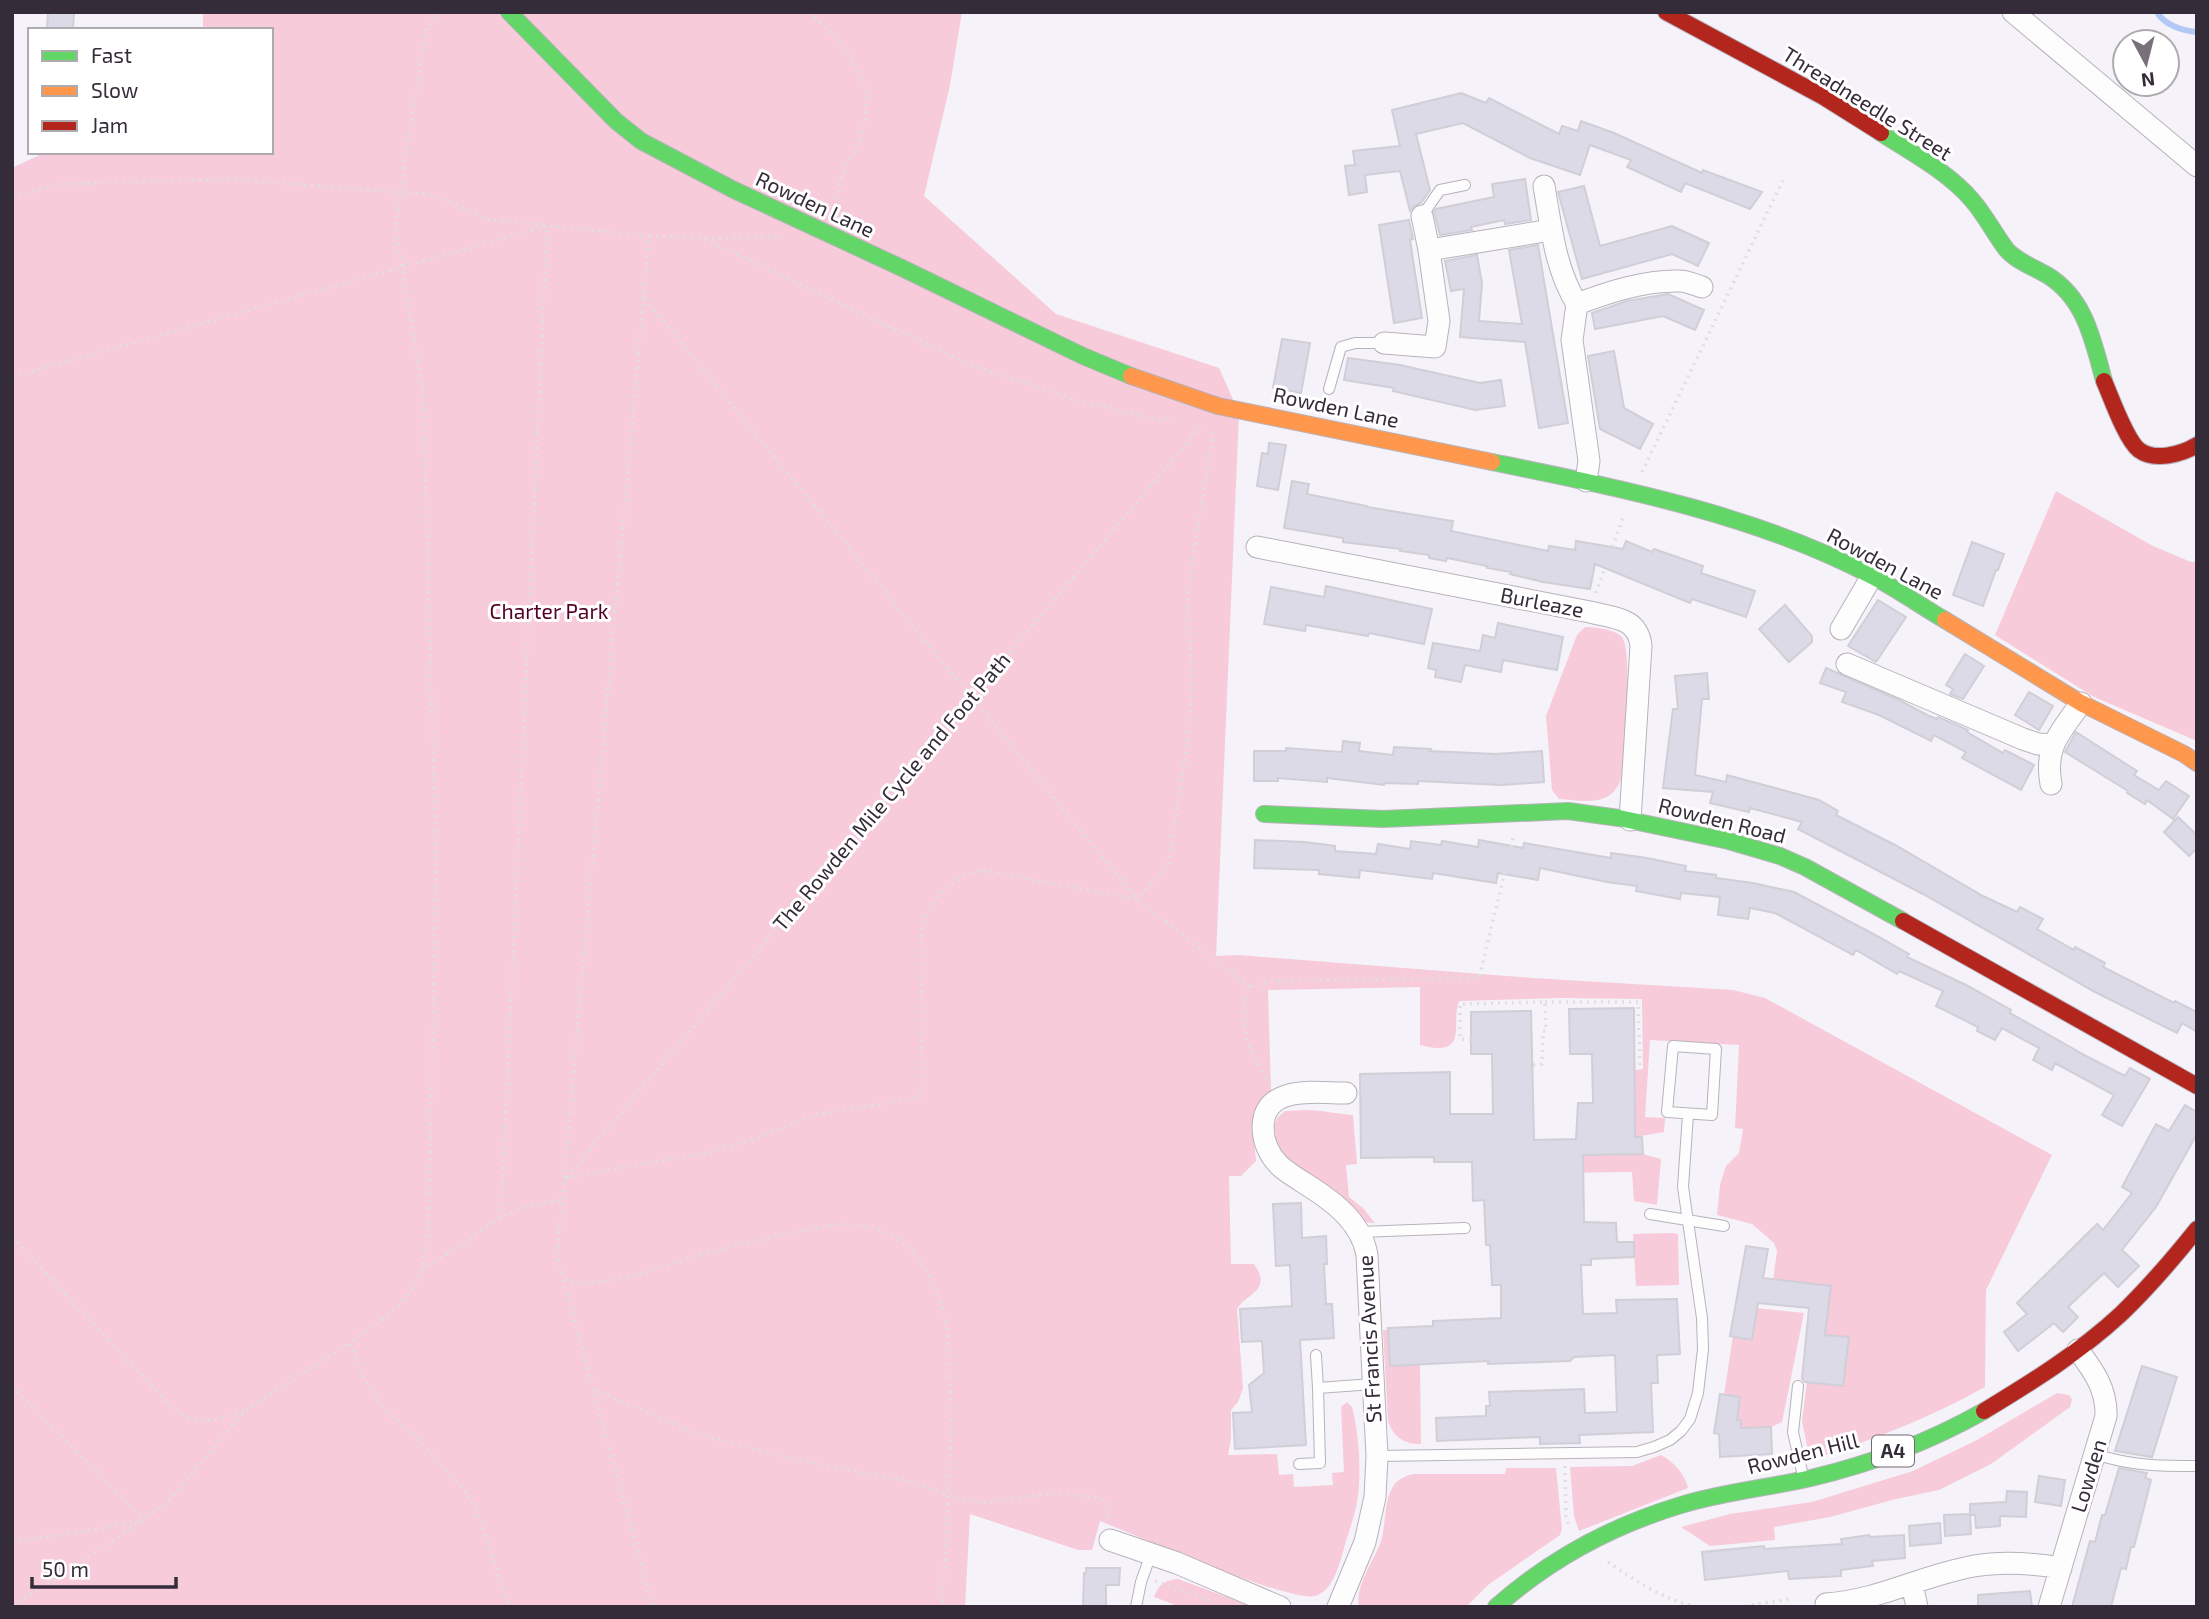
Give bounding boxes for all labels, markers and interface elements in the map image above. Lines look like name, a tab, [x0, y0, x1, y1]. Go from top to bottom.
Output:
legend	[28, 28, 273, 154]
north arrow	[2111, 28, 2181, 98]
street label: Threadneedle Street	[1779, 41, 1957, 165]
text: Fast	[91, 42, 132, 67]
text: N	[2140, 68, 2156, 93]
text: Slow	[91, 77, 138, 102]
text: Jam	[91, 112, 128, 137]
street label: Rowden Lane	[752, 165, 879, 242]
street label: Rowden Lane	[1271, 381, 1402, 432]
street label: Rowden Lane	[1823, 522, 1948, 604]
street label: Burleaze	[1498, 581, 1586, 622]
park label: Charter Park	[489, 598, 609, 623]
street label: The Rowden Mile Cycle and Foot Path	[767, 647, 1015, 935]
street label: Rowden Road	[1656, 792, 1789, 847]
street label: St Francis Avenue	[1352, 1254, 1385, 1424]
street label: Rowden Hill	[1744, 1426, 1862, 1478]
road number: A4	[1872, 1436, 1914, 1466]
street label: Lowden	[2065, 1436, 2111, 1515]
scale bar	[32, 1546, 175, 1590]
text: 50 m	[42, 1556, 89, 1581]

